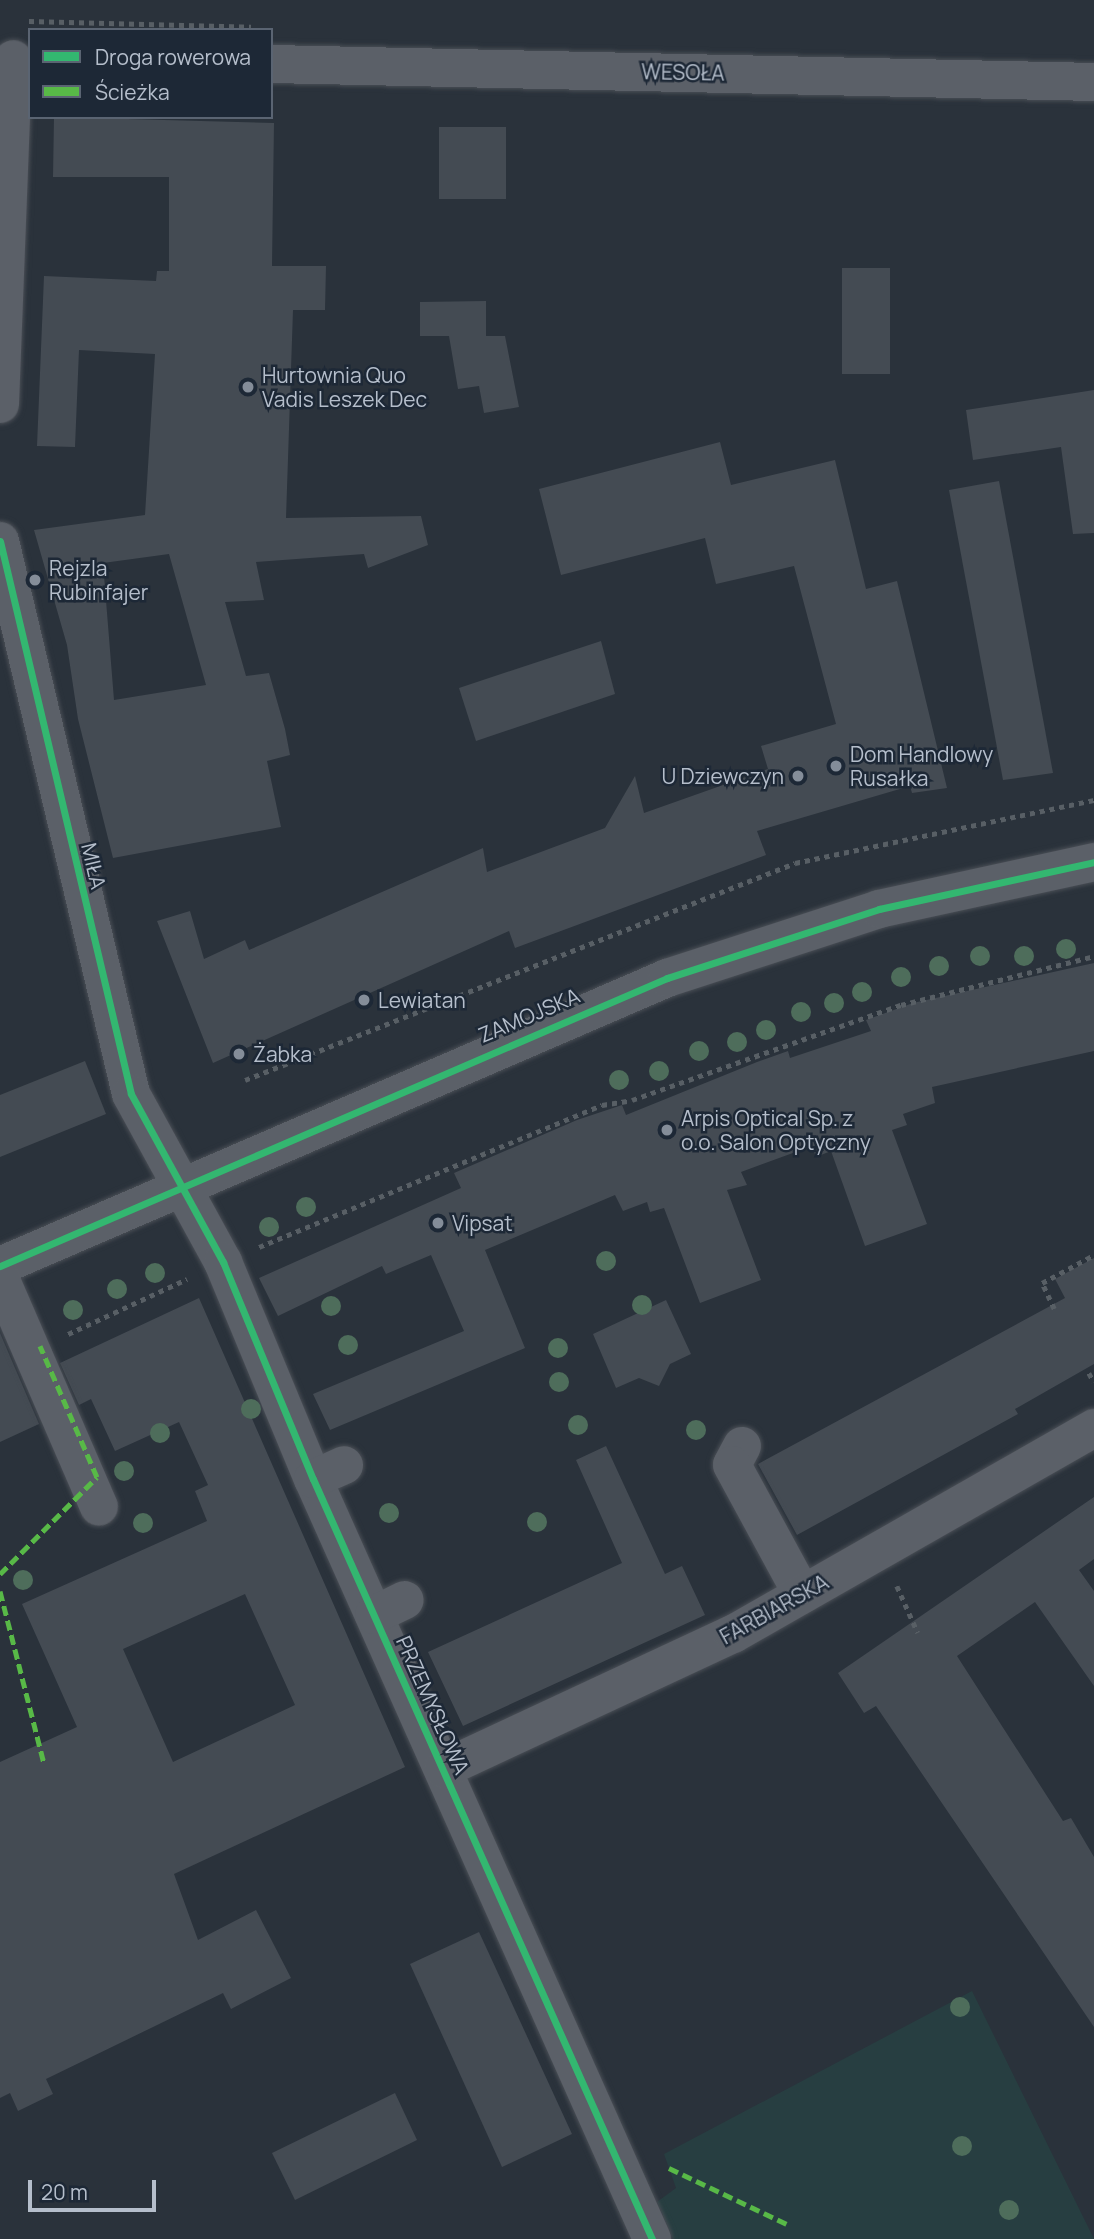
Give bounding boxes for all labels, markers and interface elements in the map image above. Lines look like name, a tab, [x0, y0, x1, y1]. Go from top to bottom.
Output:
legend	[28, 28, 273, 119]
text: Droga rowerowa	[95, 43, 251, 71]
street label: WESOŁA	[641, 59, 725, 85]
text: Ścieżka	[95, 78, 170, 106]
place label: Hurtownia Quo Vadis Leszek Dec	[262, 362, 427, 412]
marker: Hurtownia Quo Vadis Leszek Dec	[240, 379, 256, 395]
place label: Rejzla Rubinfajer	[49, 555, 148, 605]
marker: Rejzla Rubinfajer	[27, 572, 43, 588]
place label: Dom Handlowy Rusałka	[850, 741, 993, 791]
marker: Dom Handlowy Rusałka	[828, 758, 844, 774]
place label: U Dziewczyn	[661, 763, 784, 789]
marker: U Dziewczyn	[790, 768, 806, 784]
street label: MIŁA	[76, 840, 112, 892]
street label: ZAMOJSKA	[475, 982, 583, 1048]
place label: Lewiatan	[378, 987, 466, 1013]
marker: Lewiatan	[356, 992, 372, 1008]
place label: Żabka	[253, 1041, 312, 1067]
marker: Żabka	[231, 1046, 247, 1062]
place label: Arpis Optical Sp. z o.o. Salon Optyczny	[681, 1105, 871, 1155]
marker: Arpis Optical Sp. z o.o. Salon Optyczny	[659, 1122, 675, 1138]
place label: Vipsat	[452, 1210, 513, 1236]
marker: Vipsat	[430, 1215, 446, 1231]
street label: FARBIARSKA	[715, 1569, 833, 1649]
street label: PRZEMYSŁOWA	[391, 1632, 475, 1778]
scale bar	[32, 2166, 159, 2210]
text: 20 m	[41, 2178, 88, 2206]

